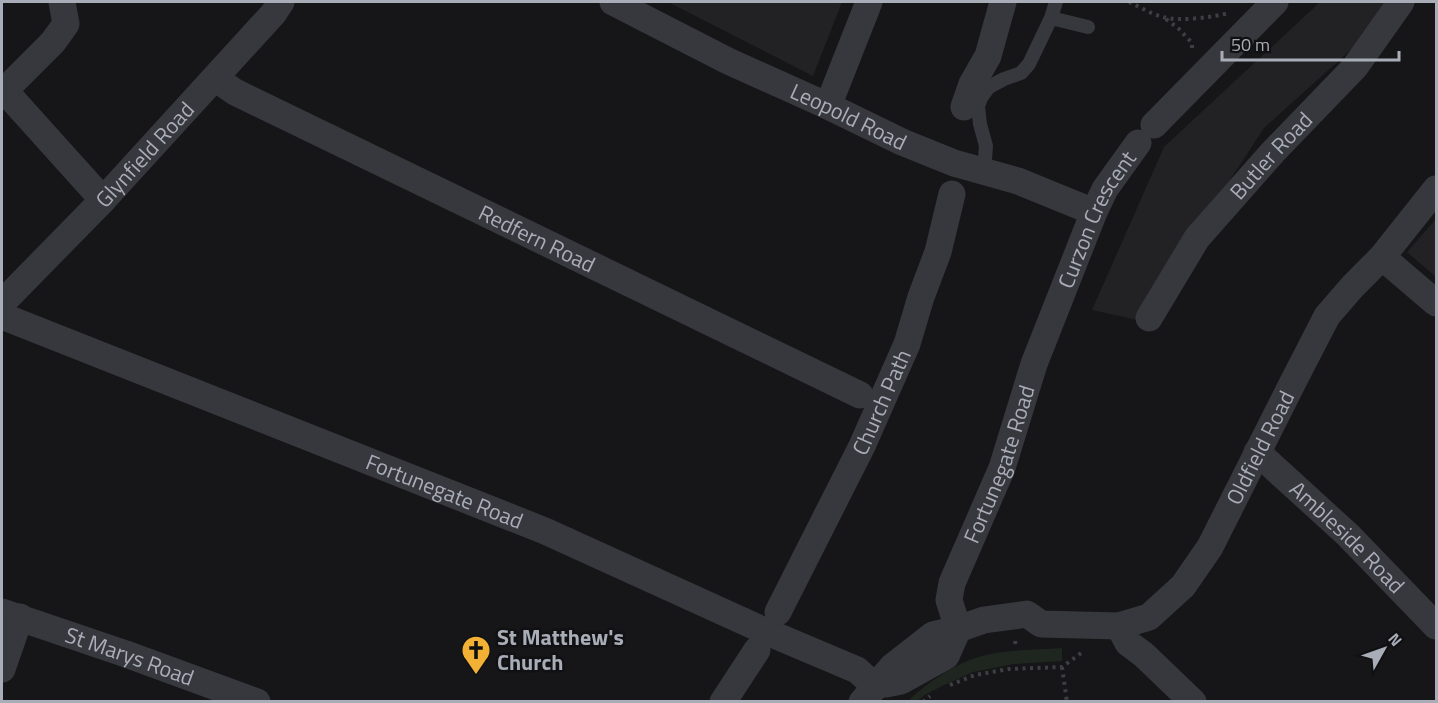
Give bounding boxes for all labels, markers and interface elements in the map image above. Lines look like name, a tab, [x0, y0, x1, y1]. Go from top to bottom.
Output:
scale bar	[1222, 24, 1399, 62]
text: 50 m	[1231, 31, 1270, 58]
street label: Leopold Road	[785, 74, 913, 159]
street label: Glynfield Road	[87, 94, 202, 215]
street label: Butler Road	[1221, 104, 1320, 207]
street label: Curzon Crescent	[1049, 143, 1145, 293]
street label: Redfern Road	[473, 196, 601, 281]
street label: Church Path	[843, 344, 920, 461]
street label: Fortunegate Road	[954, 381, 1044, 549]
street label: Oldfield Road	[1217, 385, 1303, 511]
street label: Fortunegate Road	[361, 445, 528, 538]
street label: Ambleside Road	[1282, 473, 1413, 601]
street label: St Marys Road	[61, 618, 199, 695]
north arrow	[1354, 619, 1414, 679]
place label: St Matthew's Church	[497, 620, 624, 679]
text: N	[1383, 627, 1408, 651]
church icon: St Matthew's Church	[460, 634, 492, 676]

